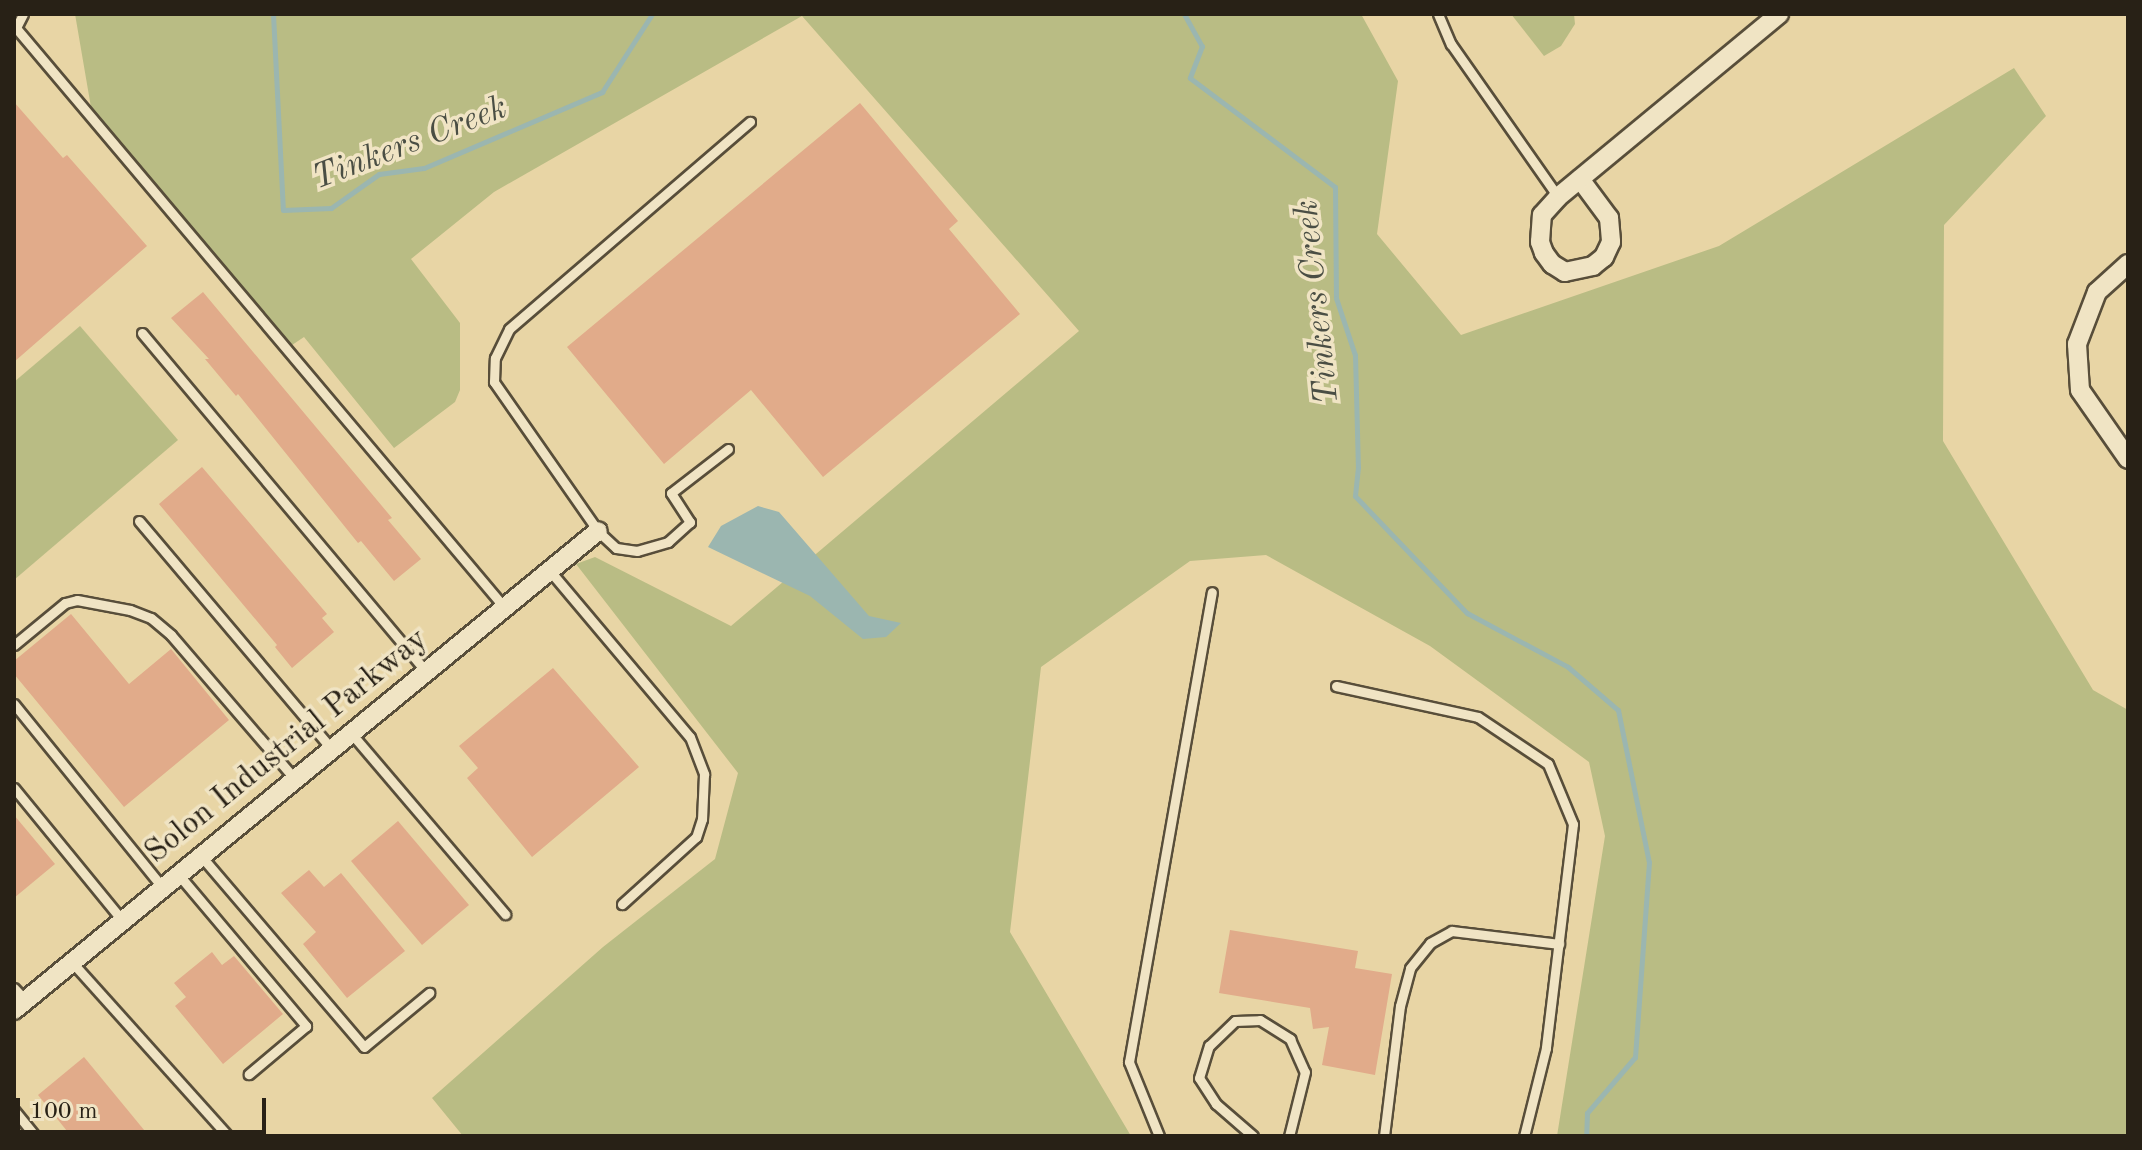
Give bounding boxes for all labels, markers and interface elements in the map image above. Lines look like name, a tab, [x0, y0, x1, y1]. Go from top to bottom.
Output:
water label: Tinkers Creek	[307, 88, 513, 200]
water label: Tinkers Creek	[1287, 198, 1349, 406]
street label: Solon Industrial Parkway	[138, 621, 436, 873]
scale bar	[20, 1082, 270, 1132]
text: 100 m	[30, 1100, 98, 1124]

